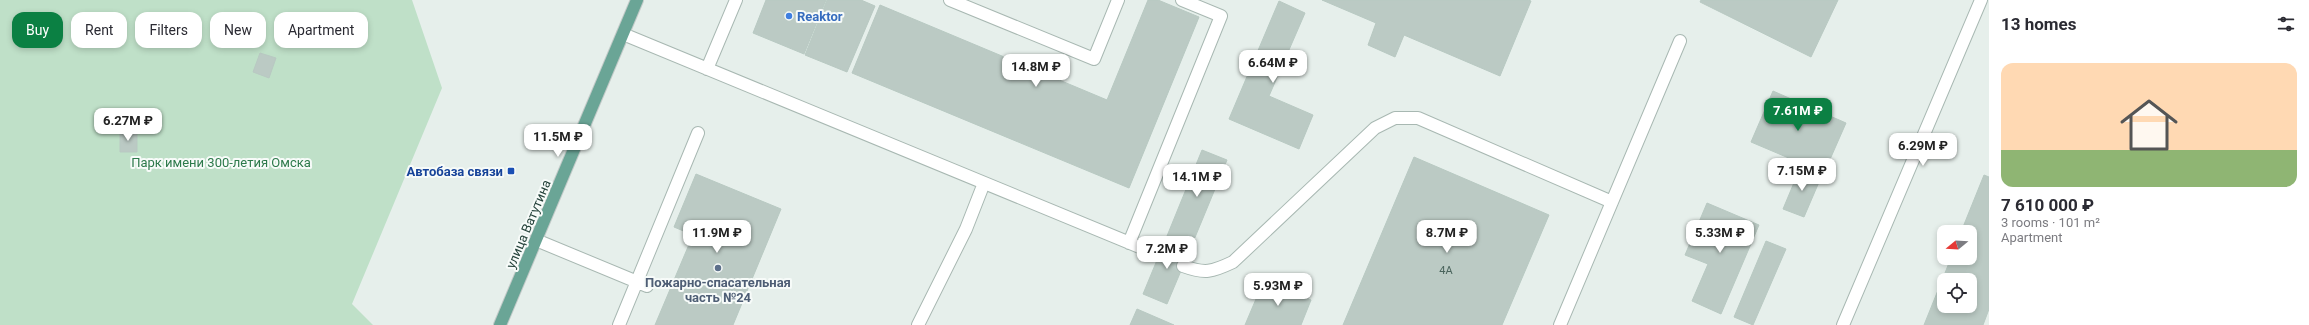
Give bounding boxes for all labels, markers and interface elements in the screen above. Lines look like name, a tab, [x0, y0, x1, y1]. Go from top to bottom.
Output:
place label: Reaktor	[797, 9, 843, 24]
marker: Reaktor	[784, 11, 794, 21]
chip: Buy	[12, 12, 63, 48]
chip: Rent	[71, 12, 127, 48]
chip: Filters	[135, 12, 202, 48]
chip: New	[210, 12, 266, 48]
chip: Apartment	[274, 12, 368, 48]
icon: filters	[2275, 13, 2297, 35]
text: 13 homes	[2001, 14, 2077, 34]
pin: 6.64M ₽	[1236, 50, 1310, 84]
pin: 14.8M ₽	[999, 54, 1073, 88]
text: 6.64M ₽	[1248, 55, 1298, 70]
text: 14.8M ₽	[1011, 59, 1061, 74]
icon: home	[2113, 89, 2185, 161]
pin: 7.61M ₽	[1761, 98, 1835, 132]
text: 7.61M ₽	[1773, 103, 1823, 118]
pin: 6.27M ₽	[91, 108, 165, 142]
text: 6.27M ₽	[103, 113, 153, 128]
pin: 11.5M ₽	[521, 124, 595, 158]
text: 11.5M ₽	[533, 129, 583, 144]
pin: 6.29M ₽	[1886, 133, 1960, 167]
text: 6.29M ₽	[1898, 138, 1948, 153]
park label: Парк имени 300-летия Омска	[131, 155, 311, 170]
pin: 7.15M ₽	[1765, 158, 1839, 192]
text: 7.15M ₽	[1777, 163, 1827, 178]
place label: Автобаза связи	[407, 164, 503, 179]
pin: 14.1M ₽	[1160, 164, 1234, 198]
marker: Автобаза связи	[506, 166, 516, 176]
text: 14.1M ₽	[1172, 169, 1222, 184]
street label: улица Ватутина	[503, 178, 554, 271]
text: 7 610 000 ₽	[2001, 195, 2094, 215]
text: 3 rooms · 101 m²	[2001, 215, 2100, 230]
pin: 11.9M ₽	[680, 220, 754, 254]
pin: 8.7M ₽	[1414, 220, 1480, 254]
pin: 5.33M ₽	[1683, 220, 1757, 254]
text: 11.9M ₽	[692, 225, 742, 240]
text: 8.7M ₽	[1426, 225, 1468, 240]
text: 5.33M ₽	[1695, 225, 1745, 240]
north arrow	[1937, 225, 1977, 265]
map controls	[1937, 225, 1977, 313]
text: Apartment	[2001, 230, 2063, 245]
pin: 7.2M ₽	[1134, 236, 1200, 270]
text: 7.2M ₽	[1146, 241, 1188, 256]
marker: Пожарно-спасательная часть №24	[713, 263, 723, 273]
house number: 4А	[1439, 264, 1454, 277]
pin: 5.93M ₽	[1241, 273, 1315, 307]
button: locate	[1937, 273, 1977, 313]
place label: Пожарно-спасательная часть №24	[645, 275, 791, 305]
text: 5.93M ₽	[1253, 278, 1303, 293]

